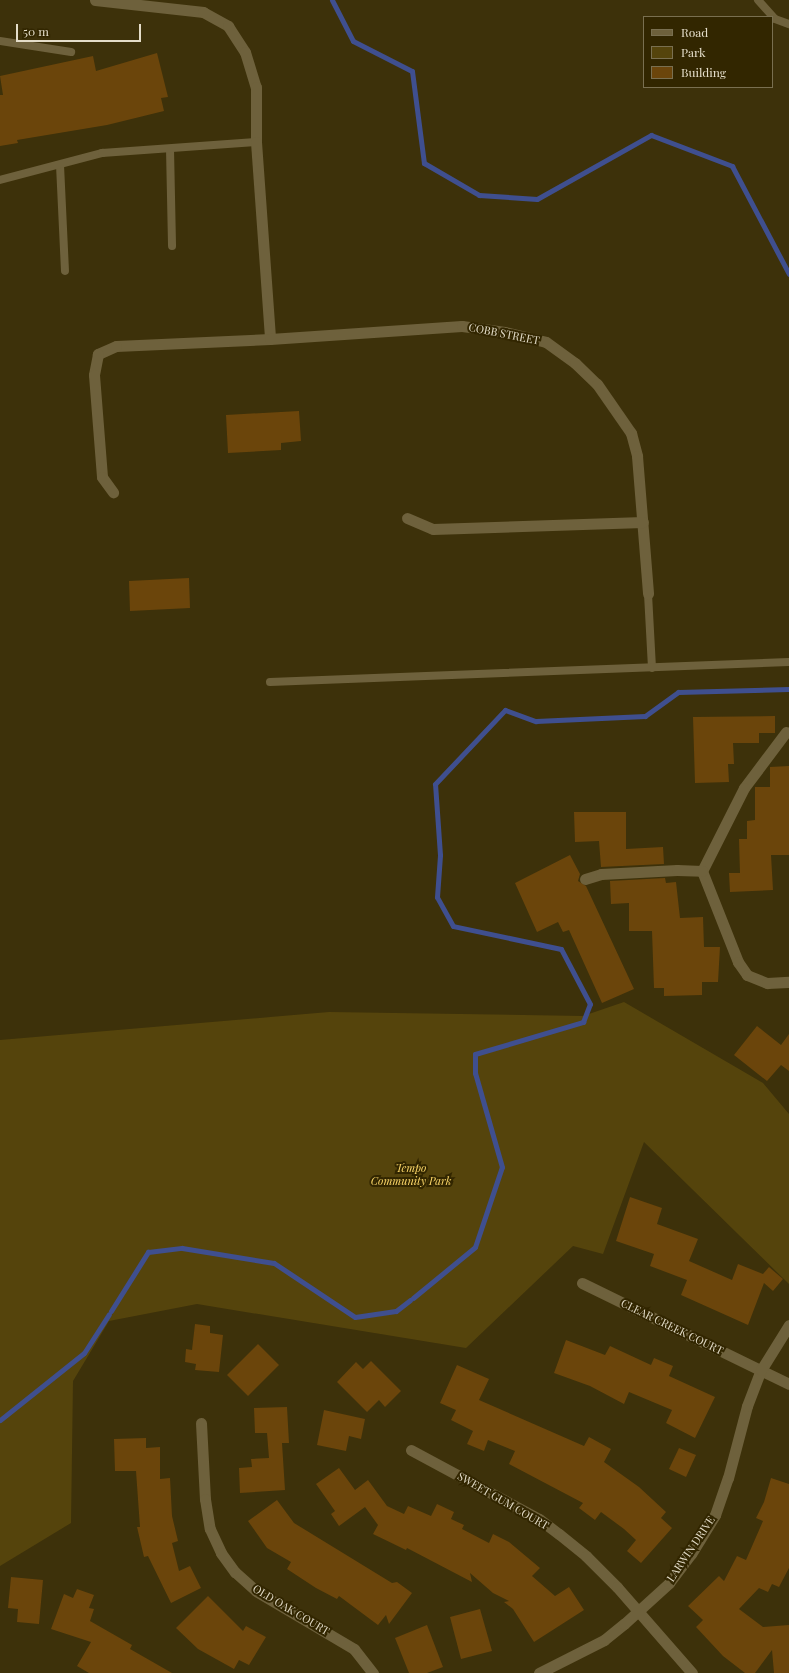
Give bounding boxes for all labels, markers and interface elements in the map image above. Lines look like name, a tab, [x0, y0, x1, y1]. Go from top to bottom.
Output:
scale bar	[18, 16, 143, 42]
legend	[643, 16, 773, 88]
text: 50 m	[23, 23, 49, 39]
text: Road	[681, 24, 708, 40]
text: Park	[681, 44, 706, 60]
text: Building	[681, 64, 726, 80]
street label: COBB STREET	[467, 321, 541, 347]
park label: Tempo Community Park	[371, 1162, 451, 1188]
street label: CLEAR CREEK COURT	[619, 1296, 725, 1358]
street label: SWEET GUM COURT	[455, 1469, 551, 1533]
street label: LARWIN DRIVE	[664, 1514, 718, 1584]
street label: OLD OAK COURT	[250, 1582, 332, 1638]

